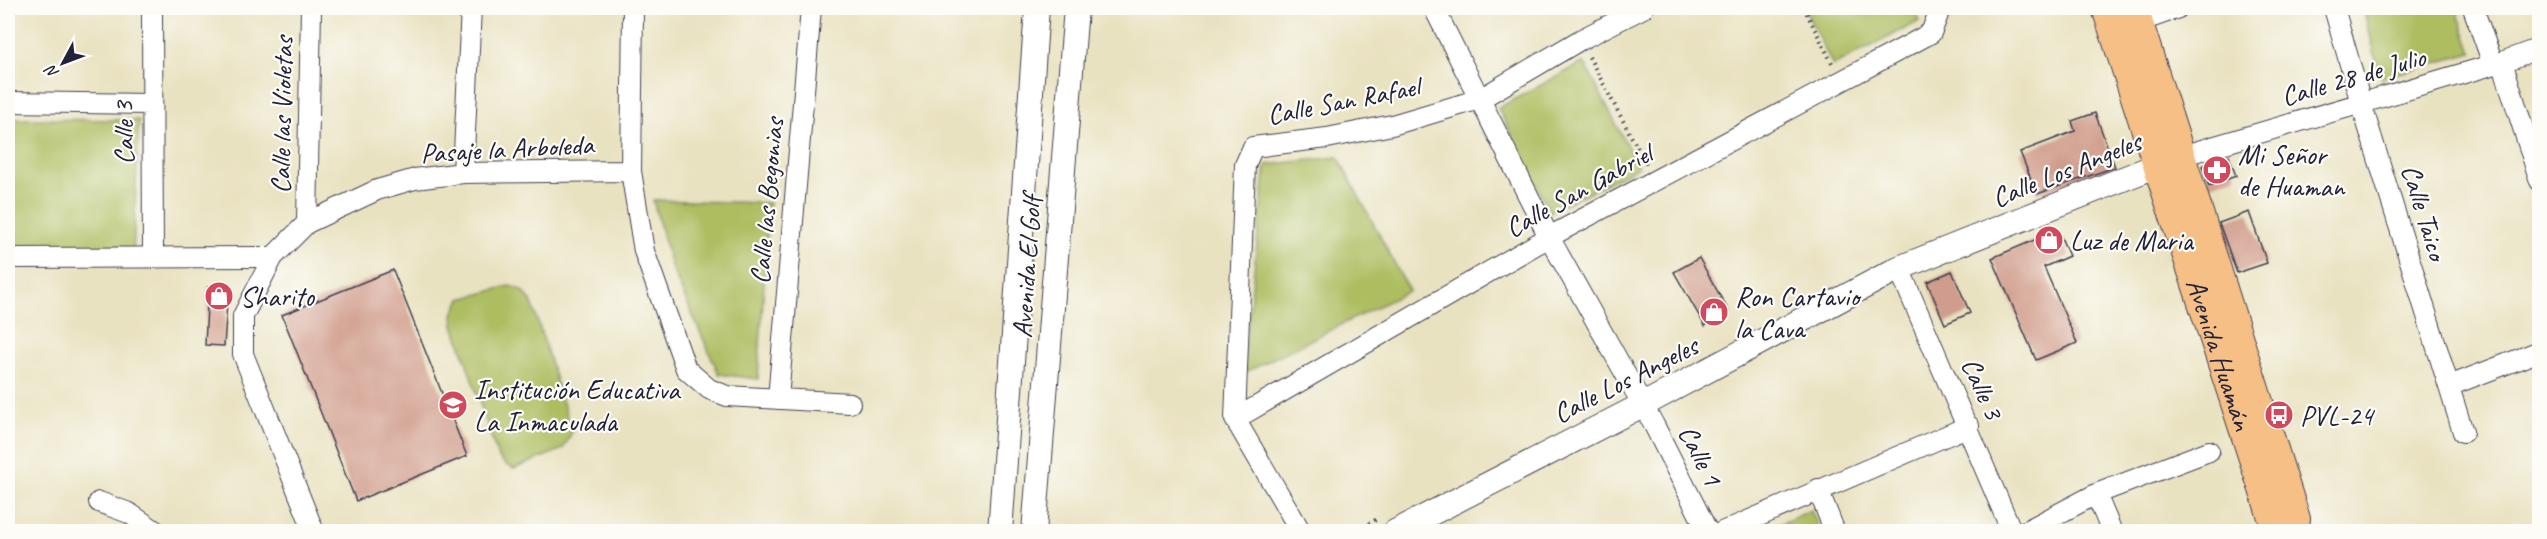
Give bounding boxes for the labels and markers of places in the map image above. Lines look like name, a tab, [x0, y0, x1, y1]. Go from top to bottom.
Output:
place label: Mi Señor de Huaman	[2238, 137, 2346, 204]
pharmacy icon: Mi Señor de Huaman	[2201, 154, 2233, 186]
place label: Luz de Maria	[2070, 223, 2194, 258]
shop icon: Luz de Maria	[2033, 224, 2065, 256]
place label: Sharito	[240, 279, 316, 314]
place label: Ron Cartavio la Cava	[1735, 279, 1862, 346]
shop icon: Sharito	[203, 280, 235, 312]
shop icon: Ron Cartavio la Cava	[1698, 296, 1730, 328]
place label: Institución Educativa La Inmaculada	[474, 372, 681, 439]
school or university icon: Institución Educativa La Inmaculada	[437, 389, 469, 421]
place label: PVL-24	[2300, 398, 2375, 433]
bus stop icon: PVL-24	[2263, 399, 2295, 431]

